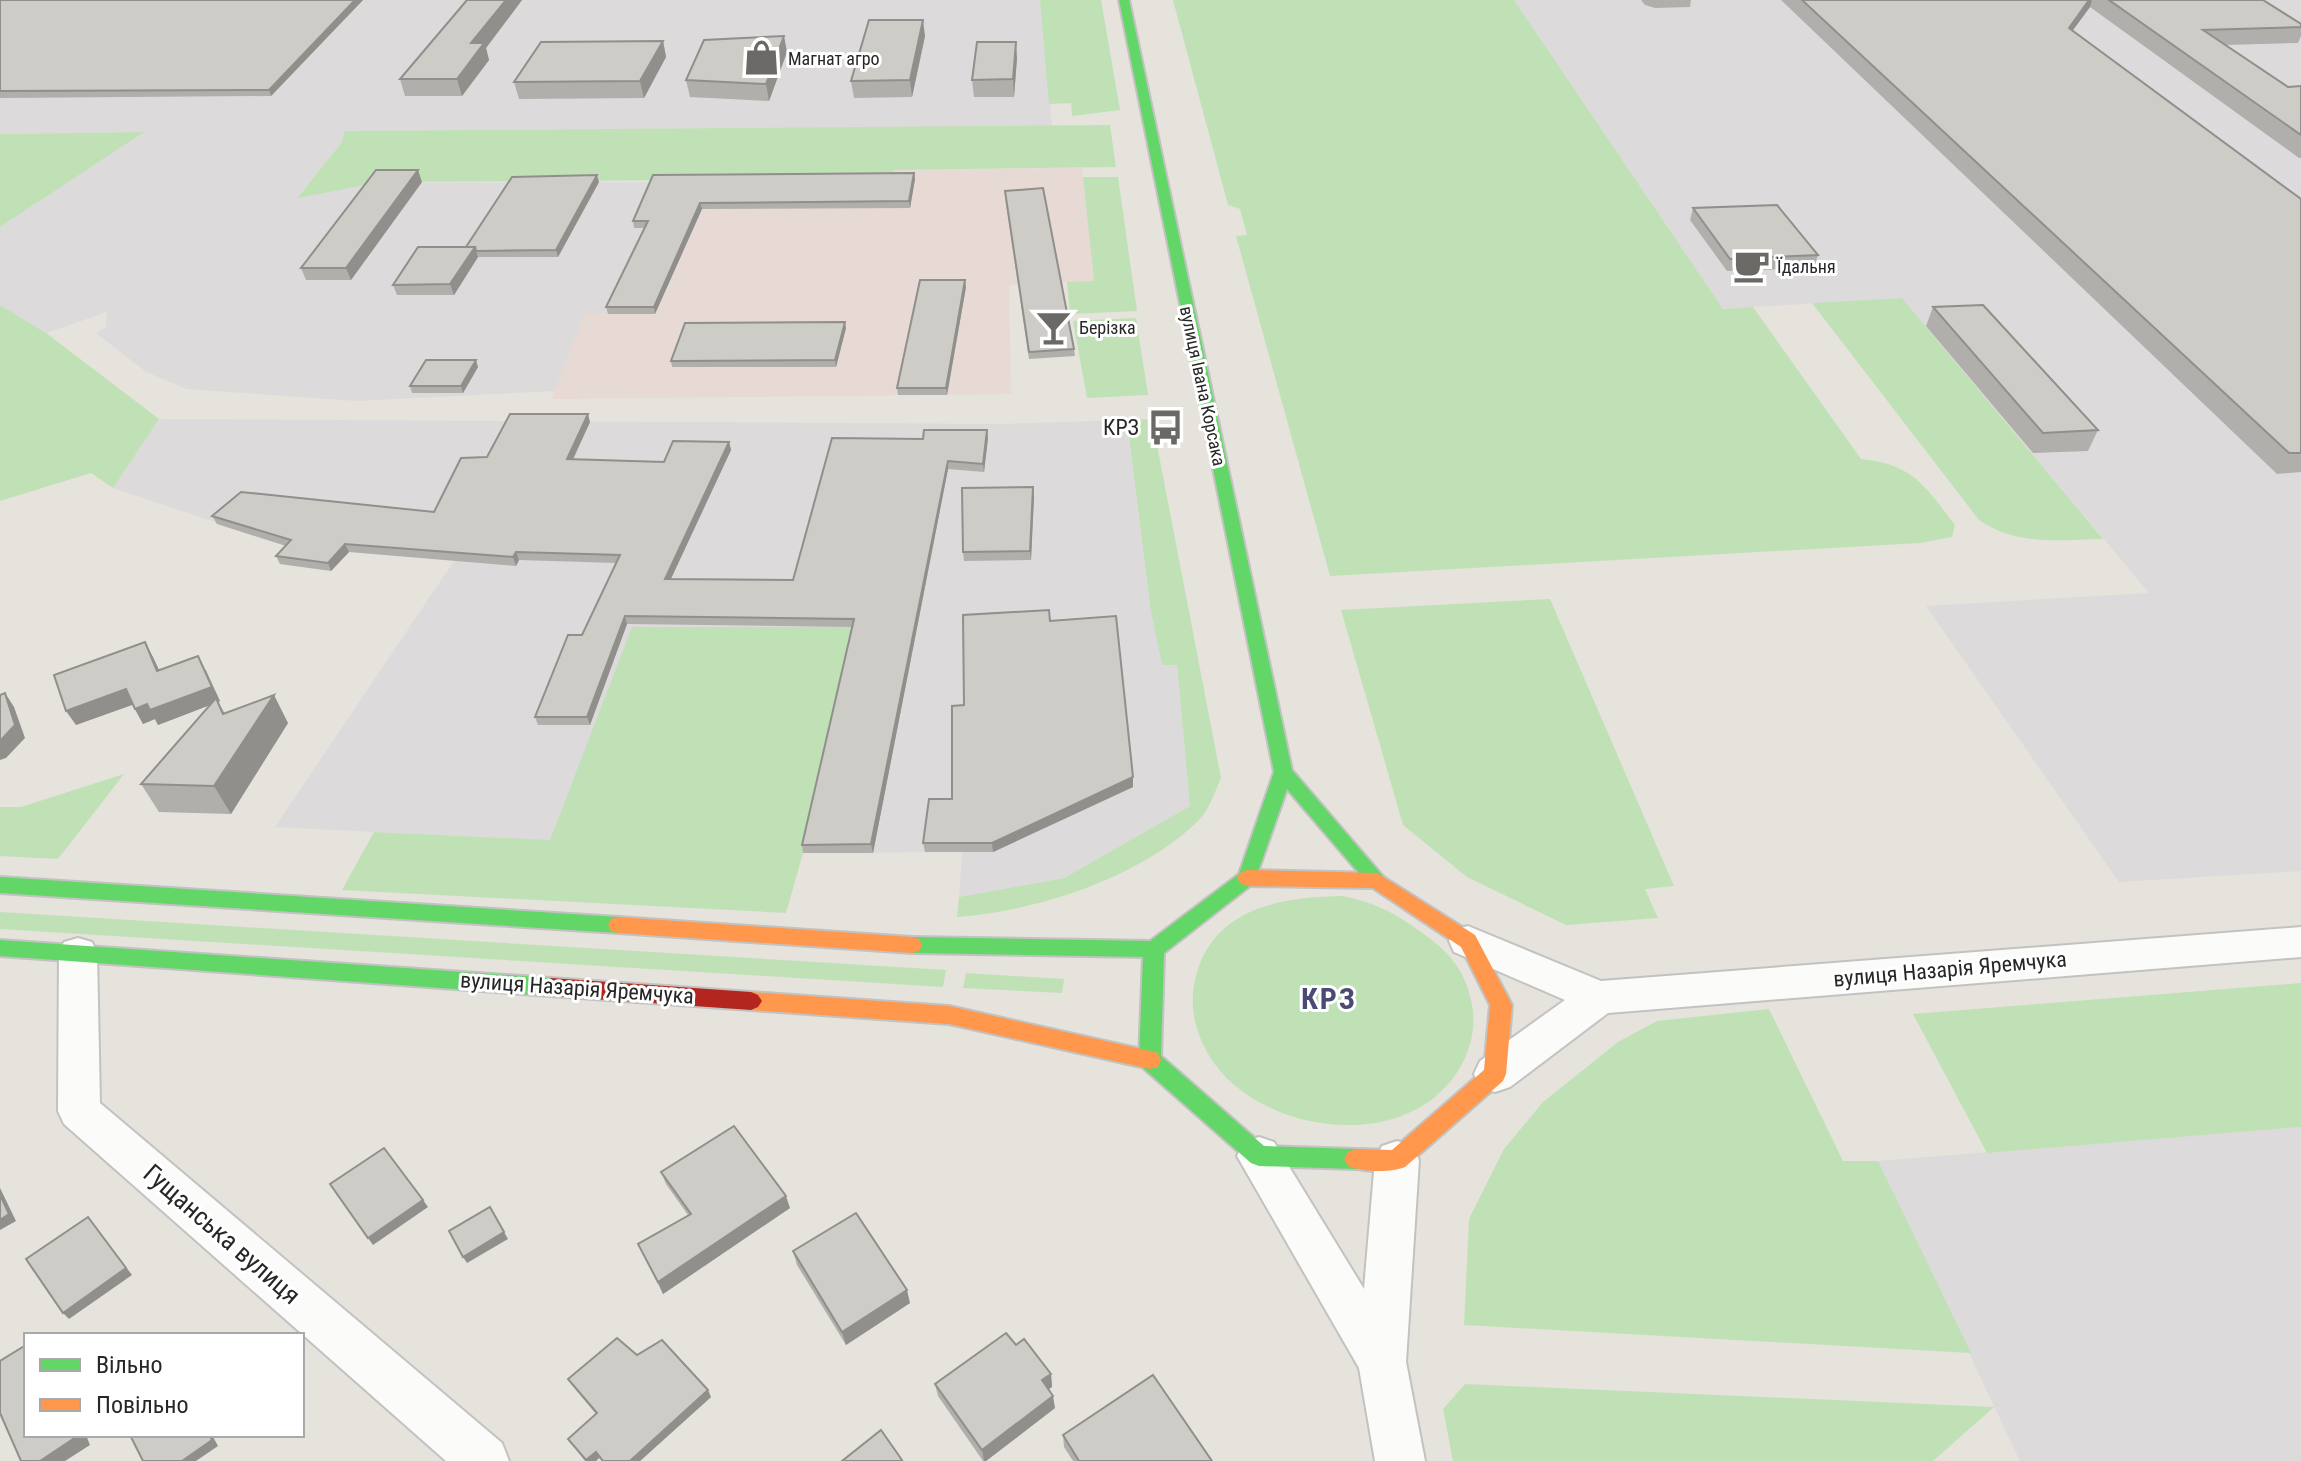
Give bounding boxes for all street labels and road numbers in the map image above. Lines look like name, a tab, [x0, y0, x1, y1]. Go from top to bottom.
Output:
street label: вулиця Івана Корсака	[1176, 304, 1230, 468]
street label: вулиця Назарія Яремчука	[1832, 946, 2068, 992]
street label: вулиця Назарія Яремчука	[459, 967, 695, 1009]
street label: Гущанська вулиця	[138, 1158, 306, 1310]

